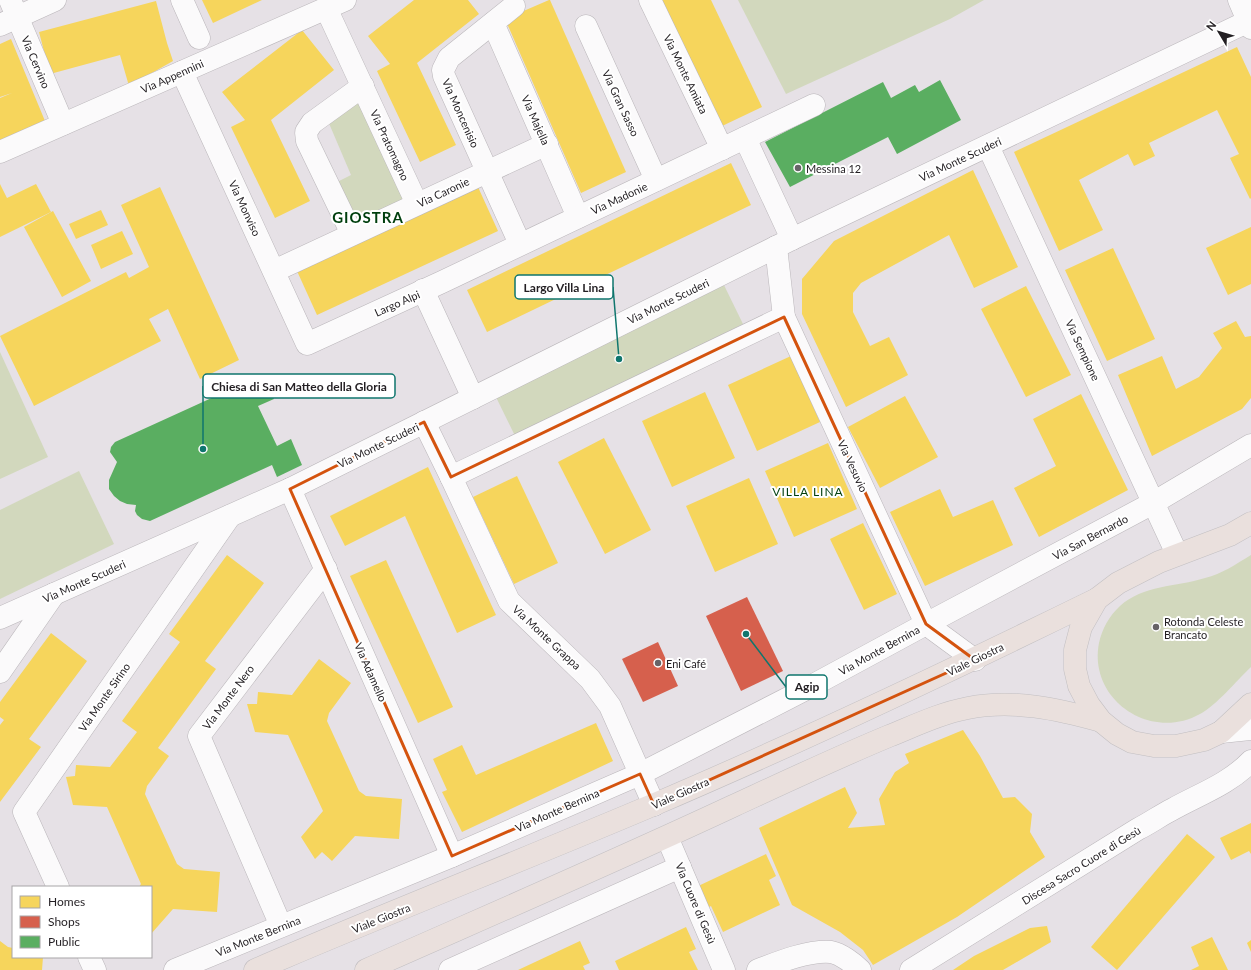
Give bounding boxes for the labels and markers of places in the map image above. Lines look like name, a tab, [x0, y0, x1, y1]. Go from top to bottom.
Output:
place label: Messina 12	[806, 162, 861, 175]
marker: Messina 12	[793, 163, 803, 173]
callout: Largo Villa Lina	[515, 275, 613, 299]
callout: Chiesa di San Matteo della Gloria	[203, 374, 395, 398]
place label: Rotonda Celeste Brancato	[1164, 615, 1244, 641]
marker: Rotonda Celeste Brancato	[1151, 622, 1161, 632]
place label: Eni Café	[666, 657, 706, 670]
marker: Eni Café	[653, 658, 663, 668]
callout: Agip	[786, 675, 827, 699]

